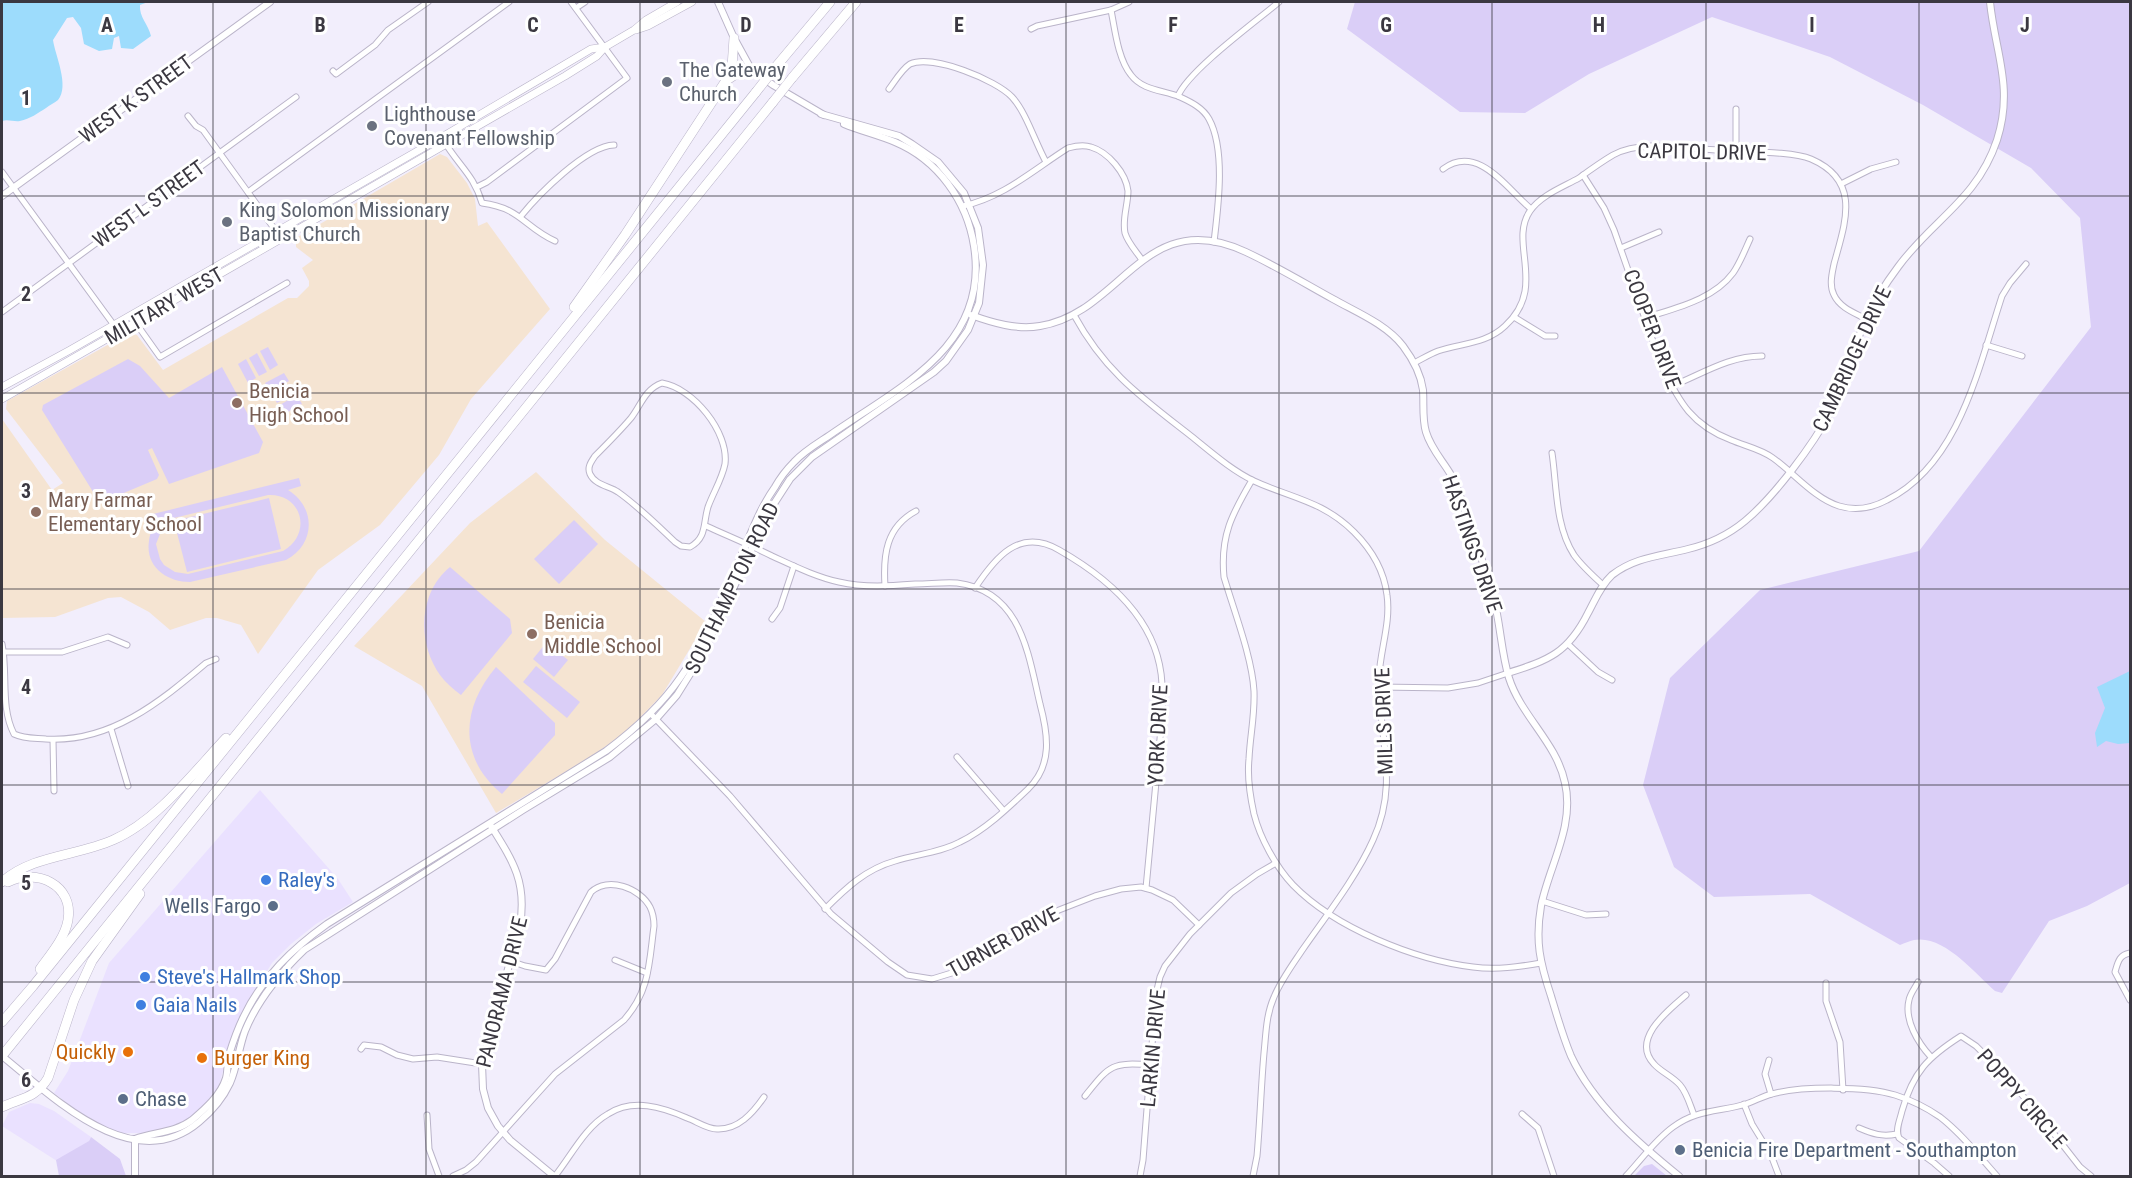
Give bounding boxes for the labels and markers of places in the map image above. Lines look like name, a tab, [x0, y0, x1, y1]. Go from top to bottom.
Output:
place label: The Gateway Church	[679, 58, 786, 106]
marker: The Gateway Church	[660, 75, 674, 89]
place label: Lighthouse Covenant Fellowship	[384, 102, 555, 150]
marker: Lighthouse Covenant Fellowship	[365, 119, 379, 133]
place label: King Solomon Missionary Baptist Church	[239, 198, 450, 246]
marker: King Solomon Missionary Baptist Church	[220, 215, 234, 229]
place label: Benicia High School	[249, 379, 349, 427]
marker: Benicia High School	[230, 396, 244, 410]
place label: Mary Farmar Elementary School	[48, 488, 202, 536]
marker: Mary Farmar Elementary School	[29, 505, 43, 519]
place label: Benicia Middle School	[544, 610, 662, 658]
marker: Benicia Middle School	[525, 627, 539, 641]
place label: Raley's	[278, 868, 335, 892]
marker: Raley's	[259, 873, 273, 887]
place label: Wells Fargo	[165, 894, 261, 918]
marker: Wells Fargo	[266, 899, 280, 913]
place label: Steve's Hallmark Shop	[157, 965, 341, 989]
marker: Steve's Hallmark Shop	[138, 970, 152, 984]
place label: Gaia Nails	[153, 993, 237, 1017]
marker: Gaia Nails	[134, 998, 148, 1012]
place label: Quickly	[56, 1040, 116, 1064]
marker: Quickly	[121, 1045, 135, 1059]
place label: Burger King	[214, 1046, 310, 1070]
marker: Burger King	[195, 1051, 209, 1065]
place label: Chase	[135, 1087, 187, 1111]
marker: Chase	[116, 1092, 130, 1106]
place label: Benicia Fire Department - Southampton	[1692, 1138, 2017, 1162]
marker: Benicia Fire Department - Southampton	[1673, 1143, 1687, 1157]

